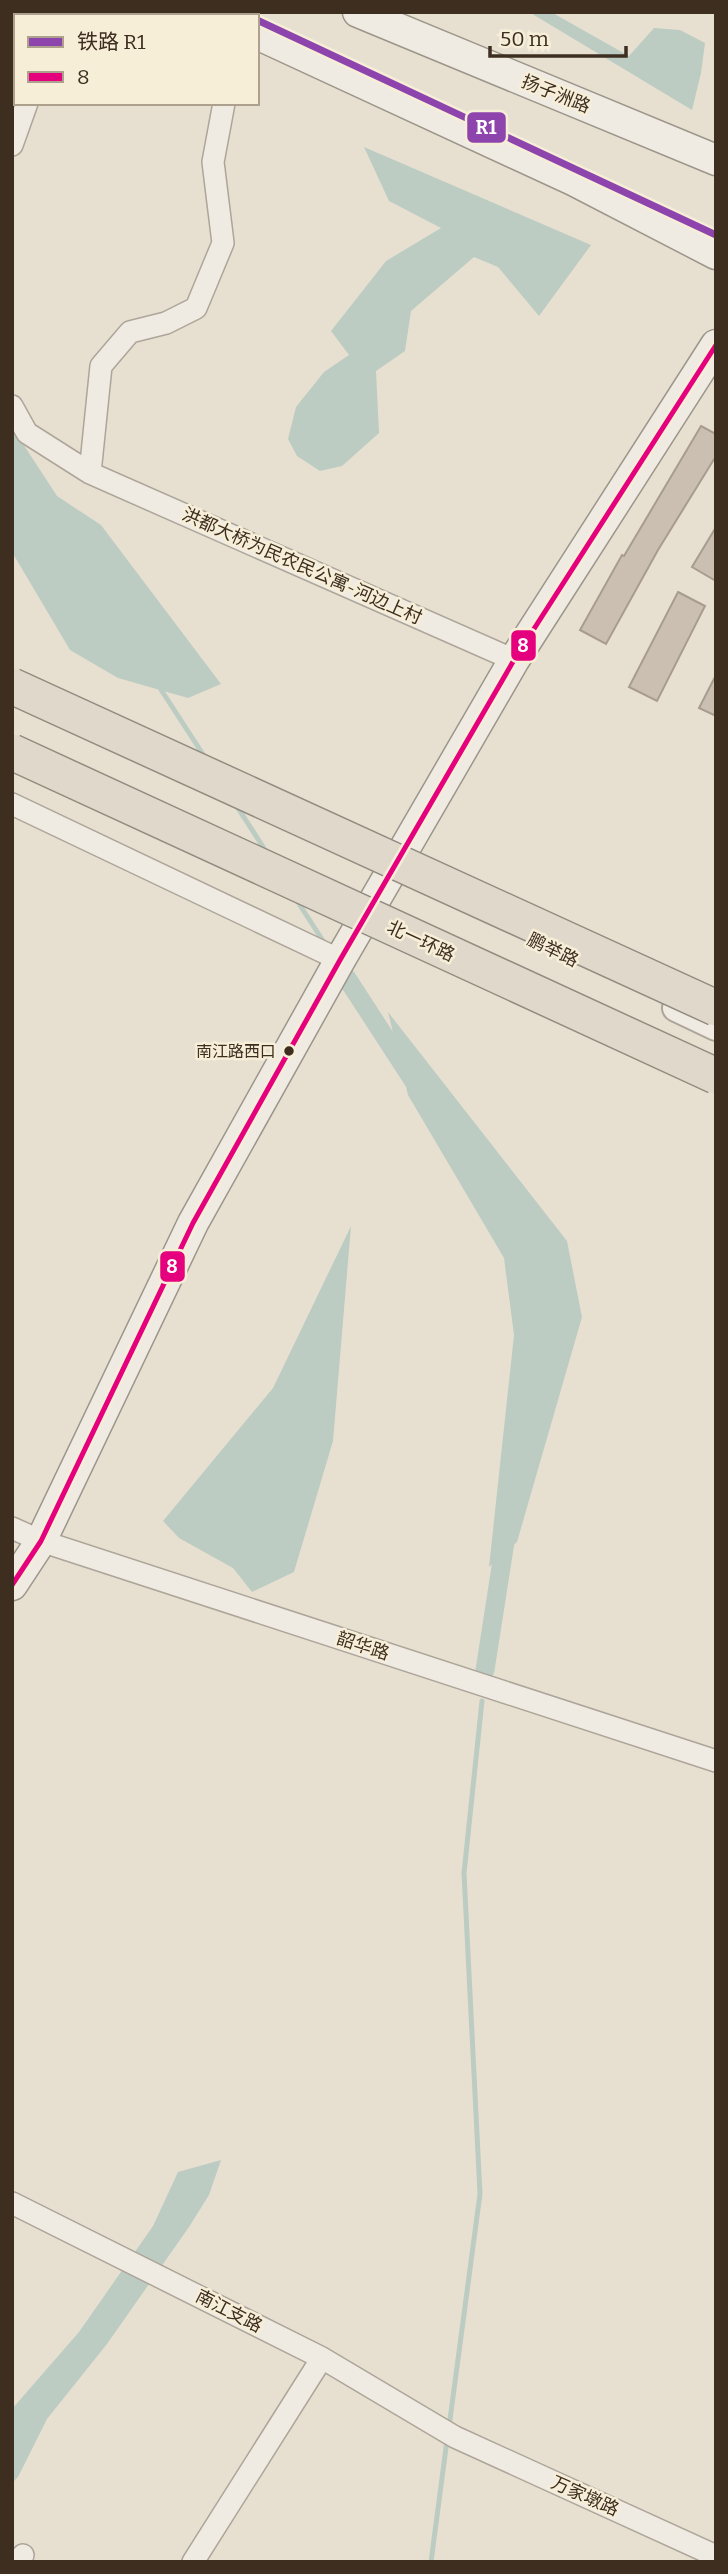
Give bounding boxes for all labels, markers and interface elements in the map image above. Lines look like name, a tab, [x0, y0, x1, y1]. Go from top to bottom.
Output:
legend	[14, 14, 259, 105]
scale bar	[490, 14, 626, 58]
text: 50 m	[500, 26, 549, 52]
text: 铁路 R1	[77, 29, 146, 55]
text: 8	[77, 64, 90, 90]
street label: 扬子洲路	[519, 70, 593, 118]
line badge: R1	[466, 111, 507, 144]
text: R1	[476, 116, 497, 139]
street label: 洪都大桥为民农民公寓-河边上村	[179, 503, 425, 629]
line badge: 8	[510, 629, 537, 662]
text: 8	[517, 634, 529, 657]
street label: 北一环路	[384, 916, 458, 966]
street label: 鹏举路	[524, 928, 582, 972]
place label: 南江路西口	[196, 1042, 276, 1061]
marker: 南江路西口	[282, 1044, 296, 1058]
line badge: 8	[159, 1250, 186, 1283]
text: 8	[166, 1255, 178, 1278]
street label: 韶华路	[334, 1627, 392, 1665]
street label: 南江支路	[192, 2285, 266, 2337]
street label: 万家墩路	[548, 2471, 622, 2521]

